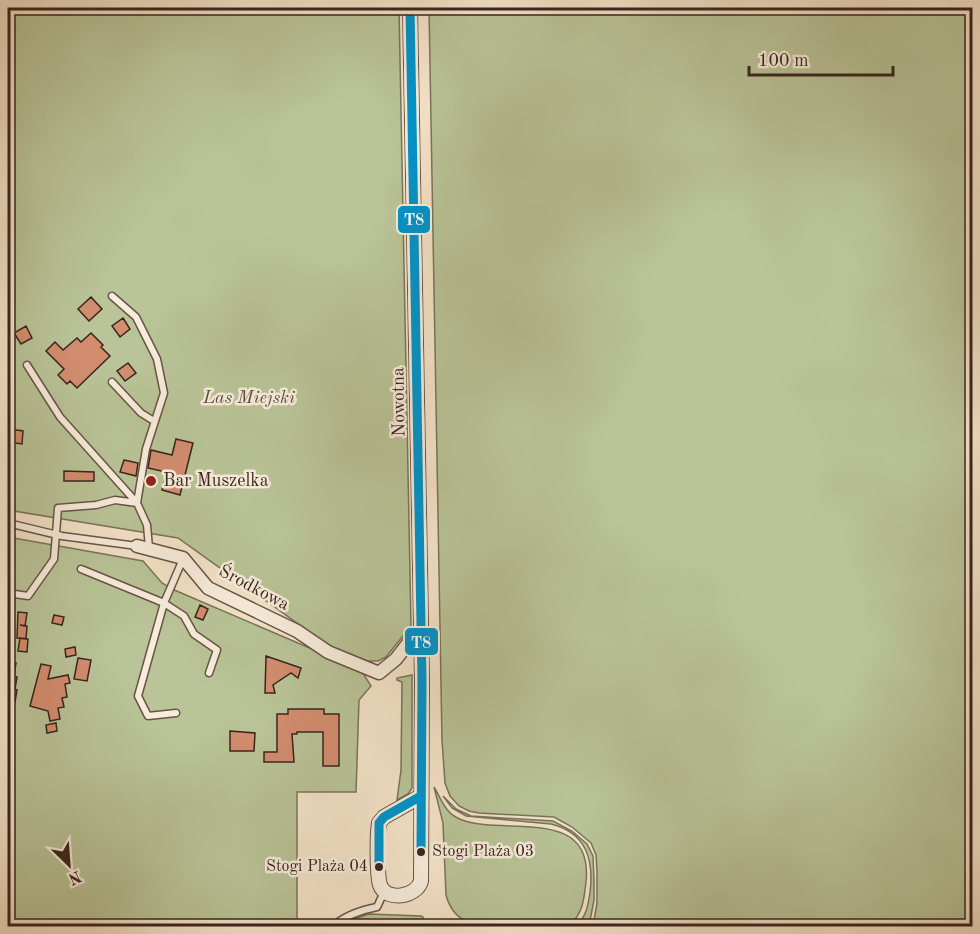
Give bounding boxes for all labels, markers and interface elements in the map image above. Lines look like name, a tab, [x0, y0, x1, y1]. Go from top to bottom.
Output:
scale bar	[749, 39, 893, 77]
text: 100 m	[758, 52, 809, 70]
line badge: T8	[397, 205, 431, 234]
text: T8	[404, 213, 424, 229]
street label: Nowotna	[389, 367, 409, 437]
park label: Las Miejski	[202, 389, 295, 407]
place label: Bar Muszelka	[163, 472, 269, 490]
marker: Bar Muszelka	[144, 474, 158, 488]
street label: Środkowa	[216, 558, 295, 614]
line badge: T8	[404, 627, 439, 656]
text: T8	[411, 636, 431, 652]
north arrow	[39, 835, 99, 895]
place label: Stogi Plaża 03	[432, 844, 534, 860]
marker: Stogi Plaża 03	[415, 846, 427, 858]
place label: Stogi Plaża 04	[266, 859, 368, 875]
marker: Stogi Plaża 04	[373, 861, 385, 873]
text: N	[65, 867, 83, 887]

